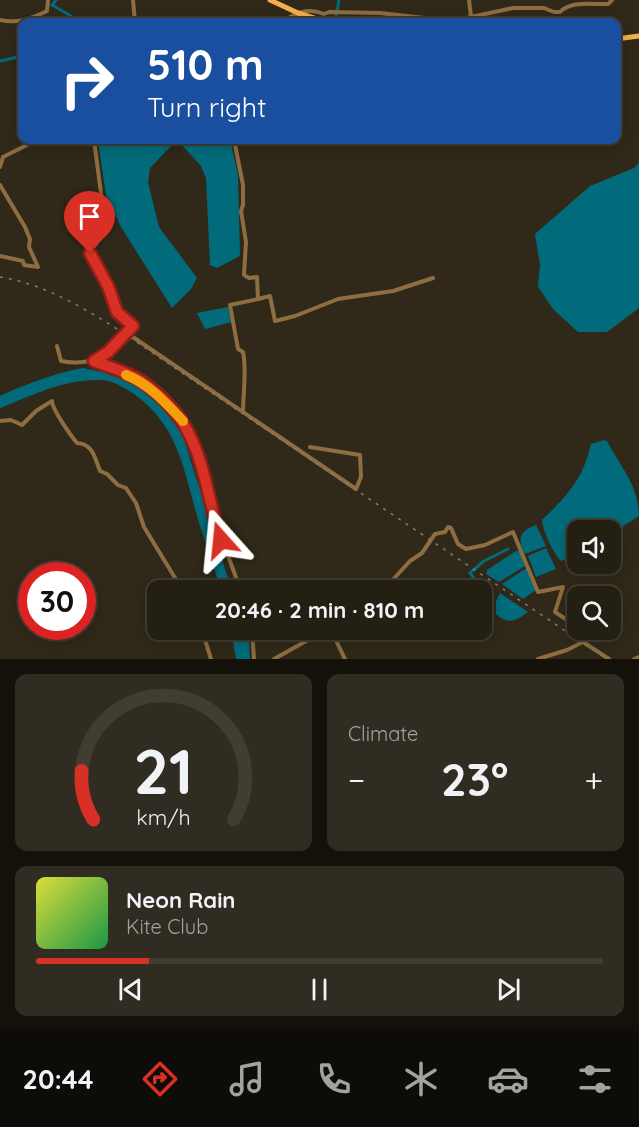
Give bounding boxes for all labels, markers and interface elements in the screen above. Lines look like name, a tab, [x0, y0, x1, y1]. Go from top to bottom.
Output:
text: 510 m	[147, 38, 264, 91]
icon: right	[48, 42, 126, 120]
text: Turn right	[147, 90, 266, 124]
pin	[64, 191, 115, 253]
icon: arrive	[73, 200, 106, 233]
position arrow	[189, 508, 253, 572]
map controls	[567, 520, 621, 640]
button: sound	[567, 520, 621, 574]
speed limit sign: 30	[18, 562, 96, 640]
button: search	[567, 586, 621, 640]
text: 20:46 · 2 min · 810 m	[215, 596, 424, 624]
text: Climate	[348, 721, 418, 746]
text: 21	[134, 732, 193, 810]
text: 23°	[441, 751, 509, 807]
text: −	[348, 759, 365, 800]
text: +	[584, 759, 603, 800]
text: km/h	[136, 804, 191, 830]
text: Neon Rain	[126, 886, 235, 914]
text: Kite Club	[126, 914, 208, 939]
icon: previous	[114, 973, 147, 1006]
icon: pause	[303, 973, 336, 1006]
icon: next	[492, 973, 525, 1006]
icon: directions	[139, 1058, 181, 1100]
icon: music	[226, 1058, 268, 1100]
icon: phone	[313, 1058, 355, 1100]
icon: climate	[400, 1058, 442, 1100]
icon: car	[487, 1058, 529, 1100]
icon: filters	[574, 1058, 616, 1100]
text: 20:44	[23, 1062, 94, 1096]

